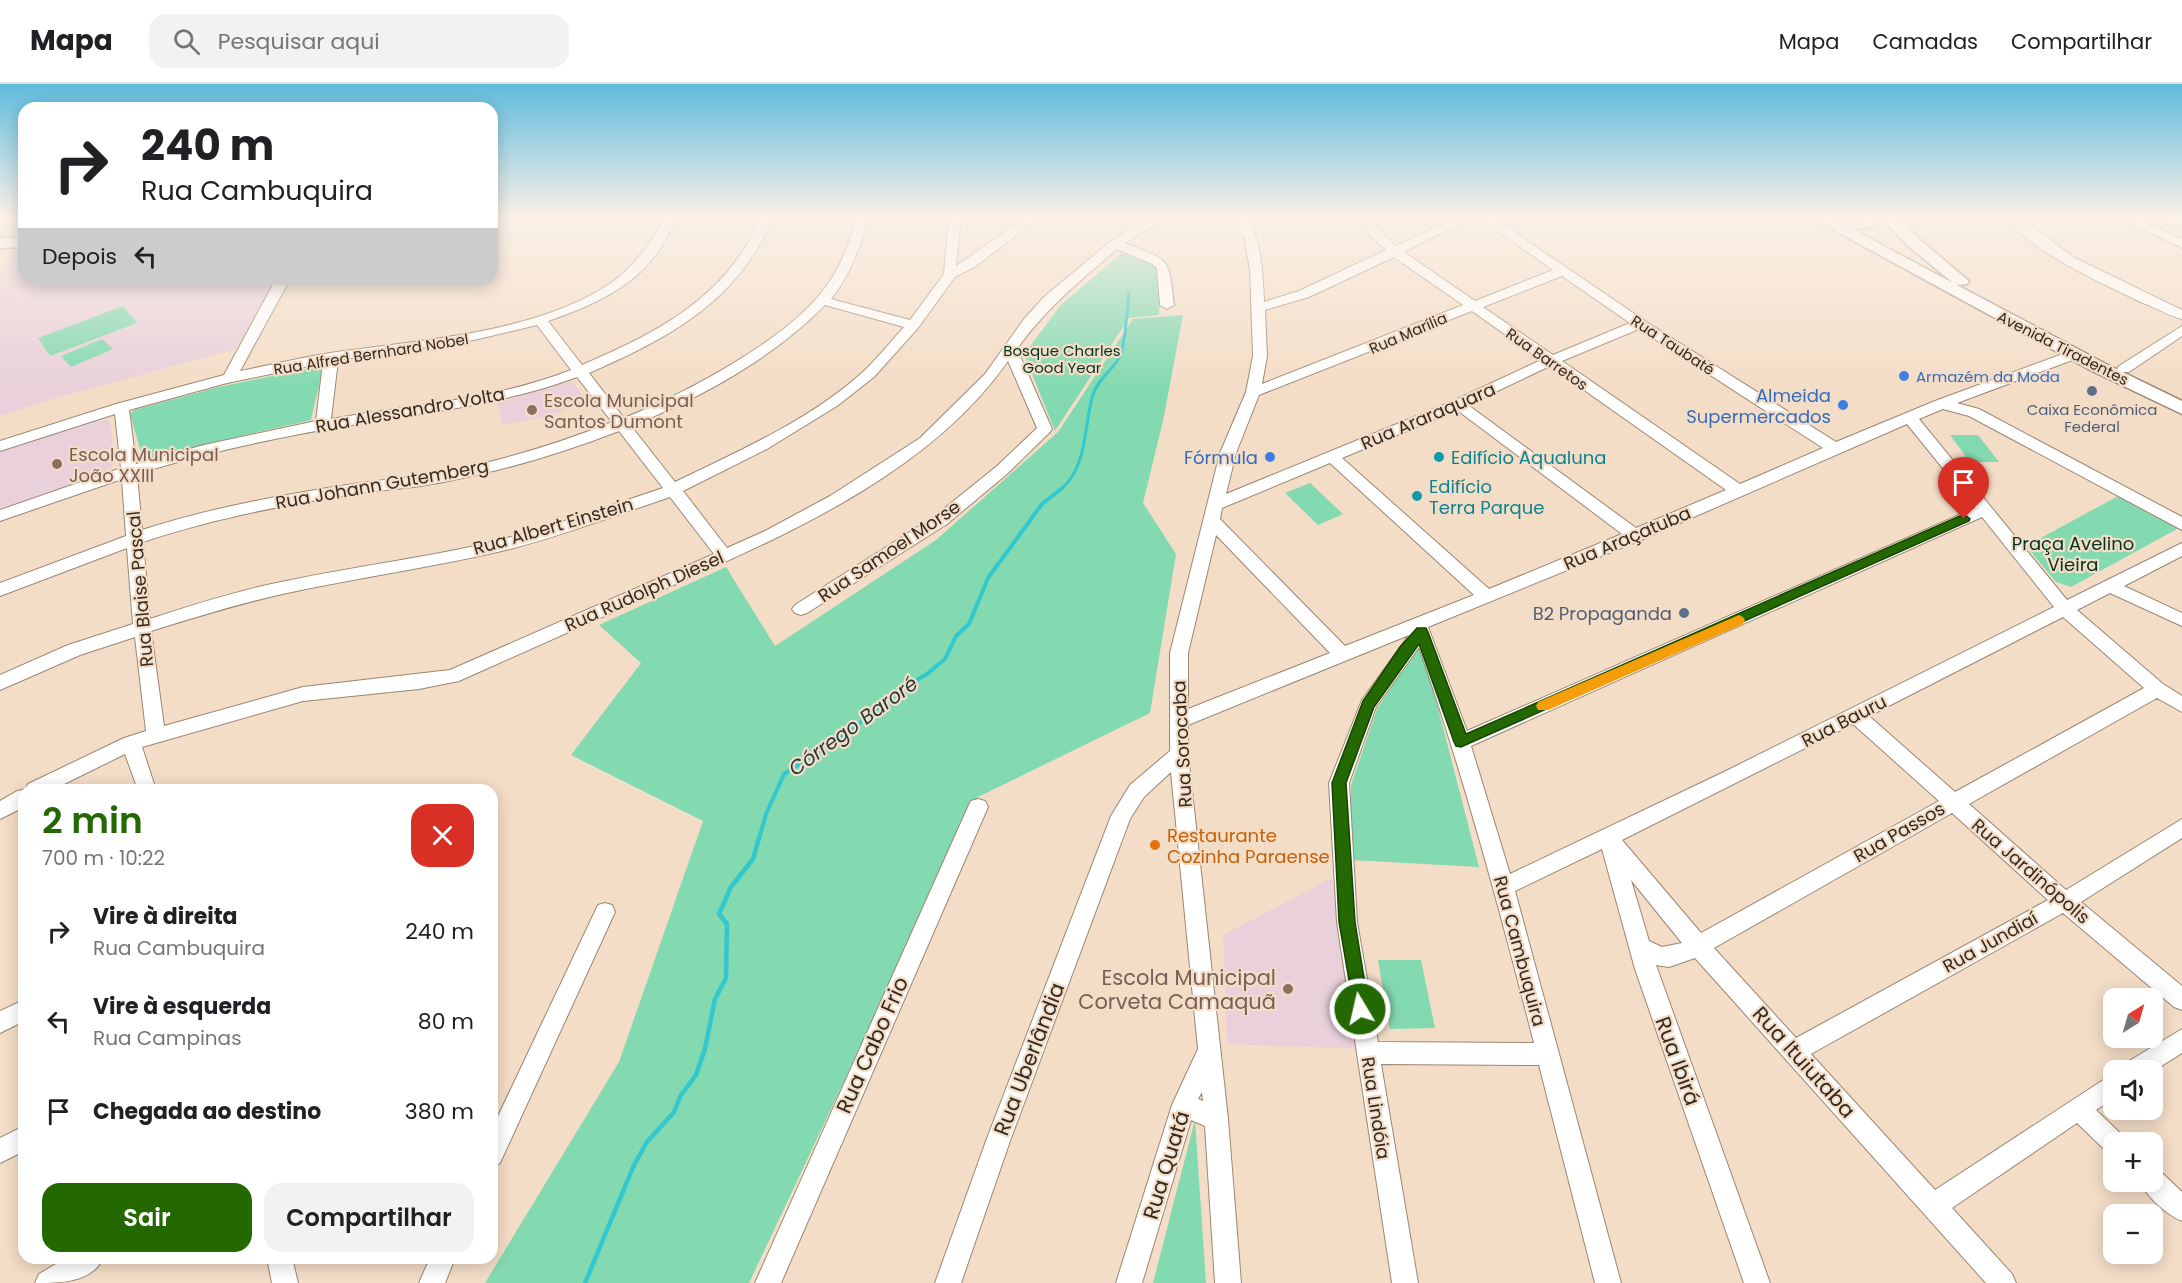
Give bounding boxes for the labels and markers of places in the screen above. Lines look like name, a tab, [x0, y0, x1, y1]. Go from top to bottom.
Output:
place label: Armazém da Moda	[1916, 366, 2060, 387]
marker: Armazém da Moda	[1897, 369, 1911, 383]
place label: Almeida Supermercados	[1686, 383, 1831, 429]
marker: Caixa Econômica Federal	[2085, 384, 2099, 398]
place label: Escola Municipal Santos Dumont	[544, 388, 694, 434]
marker: Almeida Supermercados	[1836, 398, 1850, 412]
place label: Caixa Econômica Federal	[2027, 399, 2157, 437]
marker: Escola Municipal Santos Dumont	[525, 403, 539, 417]
place label: Escola Municipal João XXIII	[69, 442, 219, 488]
place label: Fórmula	[1184, 445, 1258, 470]
place label: Edifício Aqualuna	[1451, 445, 1606, 470]
marker: Fórmula	[1263, 450, 1277, 464]
marker: Edifício Aqualuna	[1432, 450, 1446, 464]
marker: Escola Municipal João XXIII	[50, 457, 64, 471]
pin	[1938, 457, 1989, 519]
place label: Edifício Terra Parque	[1429, 474, 1544, 520]
marker: Edifício Terra Parque	[1410, 489, 1424, 503]
place label: B2 Propaganda	[1533, 601, 1672, 626]
marker: B2 Propaganda	[1677, 606, 1691, 620]
place label: Restaurante Cozinha Paraense	[1167, 823, 1330, 869]
marker: Restaurante Cozinha Paraense	[1148, 838, 1162, 852]
place label: Escola Municipal Corveta Camaquã	[1078, 963, 1276, 1016]
marker: Escola Municipal Corveta Camaquã	[1281, 982, 1295, 996]

